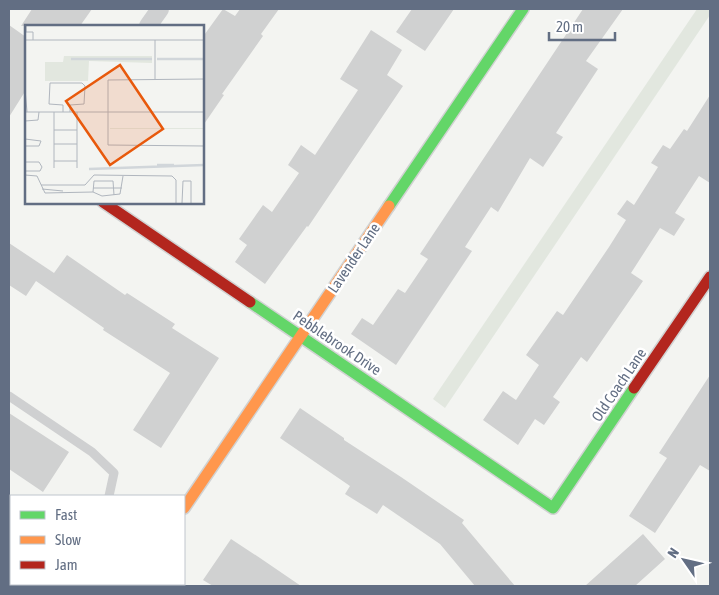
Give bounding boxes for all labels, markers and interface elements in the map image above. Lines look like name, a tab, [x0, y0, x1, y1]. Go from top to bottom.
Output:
scale bar	[549, 10, 615, 42]
text: 20 m	[556, 18, 583, 35]
inset map	[25, 25, 204, 204]
street label: Lavender Lane	[324, 220, 383, 296]
street label: Pebblebrook Drive	[290, 307, 385, 378]
street label: Old Coach Lane	[588, 345, 649, 424]
legend	[10, 495, 185, 585]
text: Fast	[55, 506, 77, 523]
text: Slow	[55, 531, 81, 548]
north arrow	[659, 535, 709, 585]
text: N	[664, 545, 682, 561]
text: Jam	[55, 556, 78, 573]

